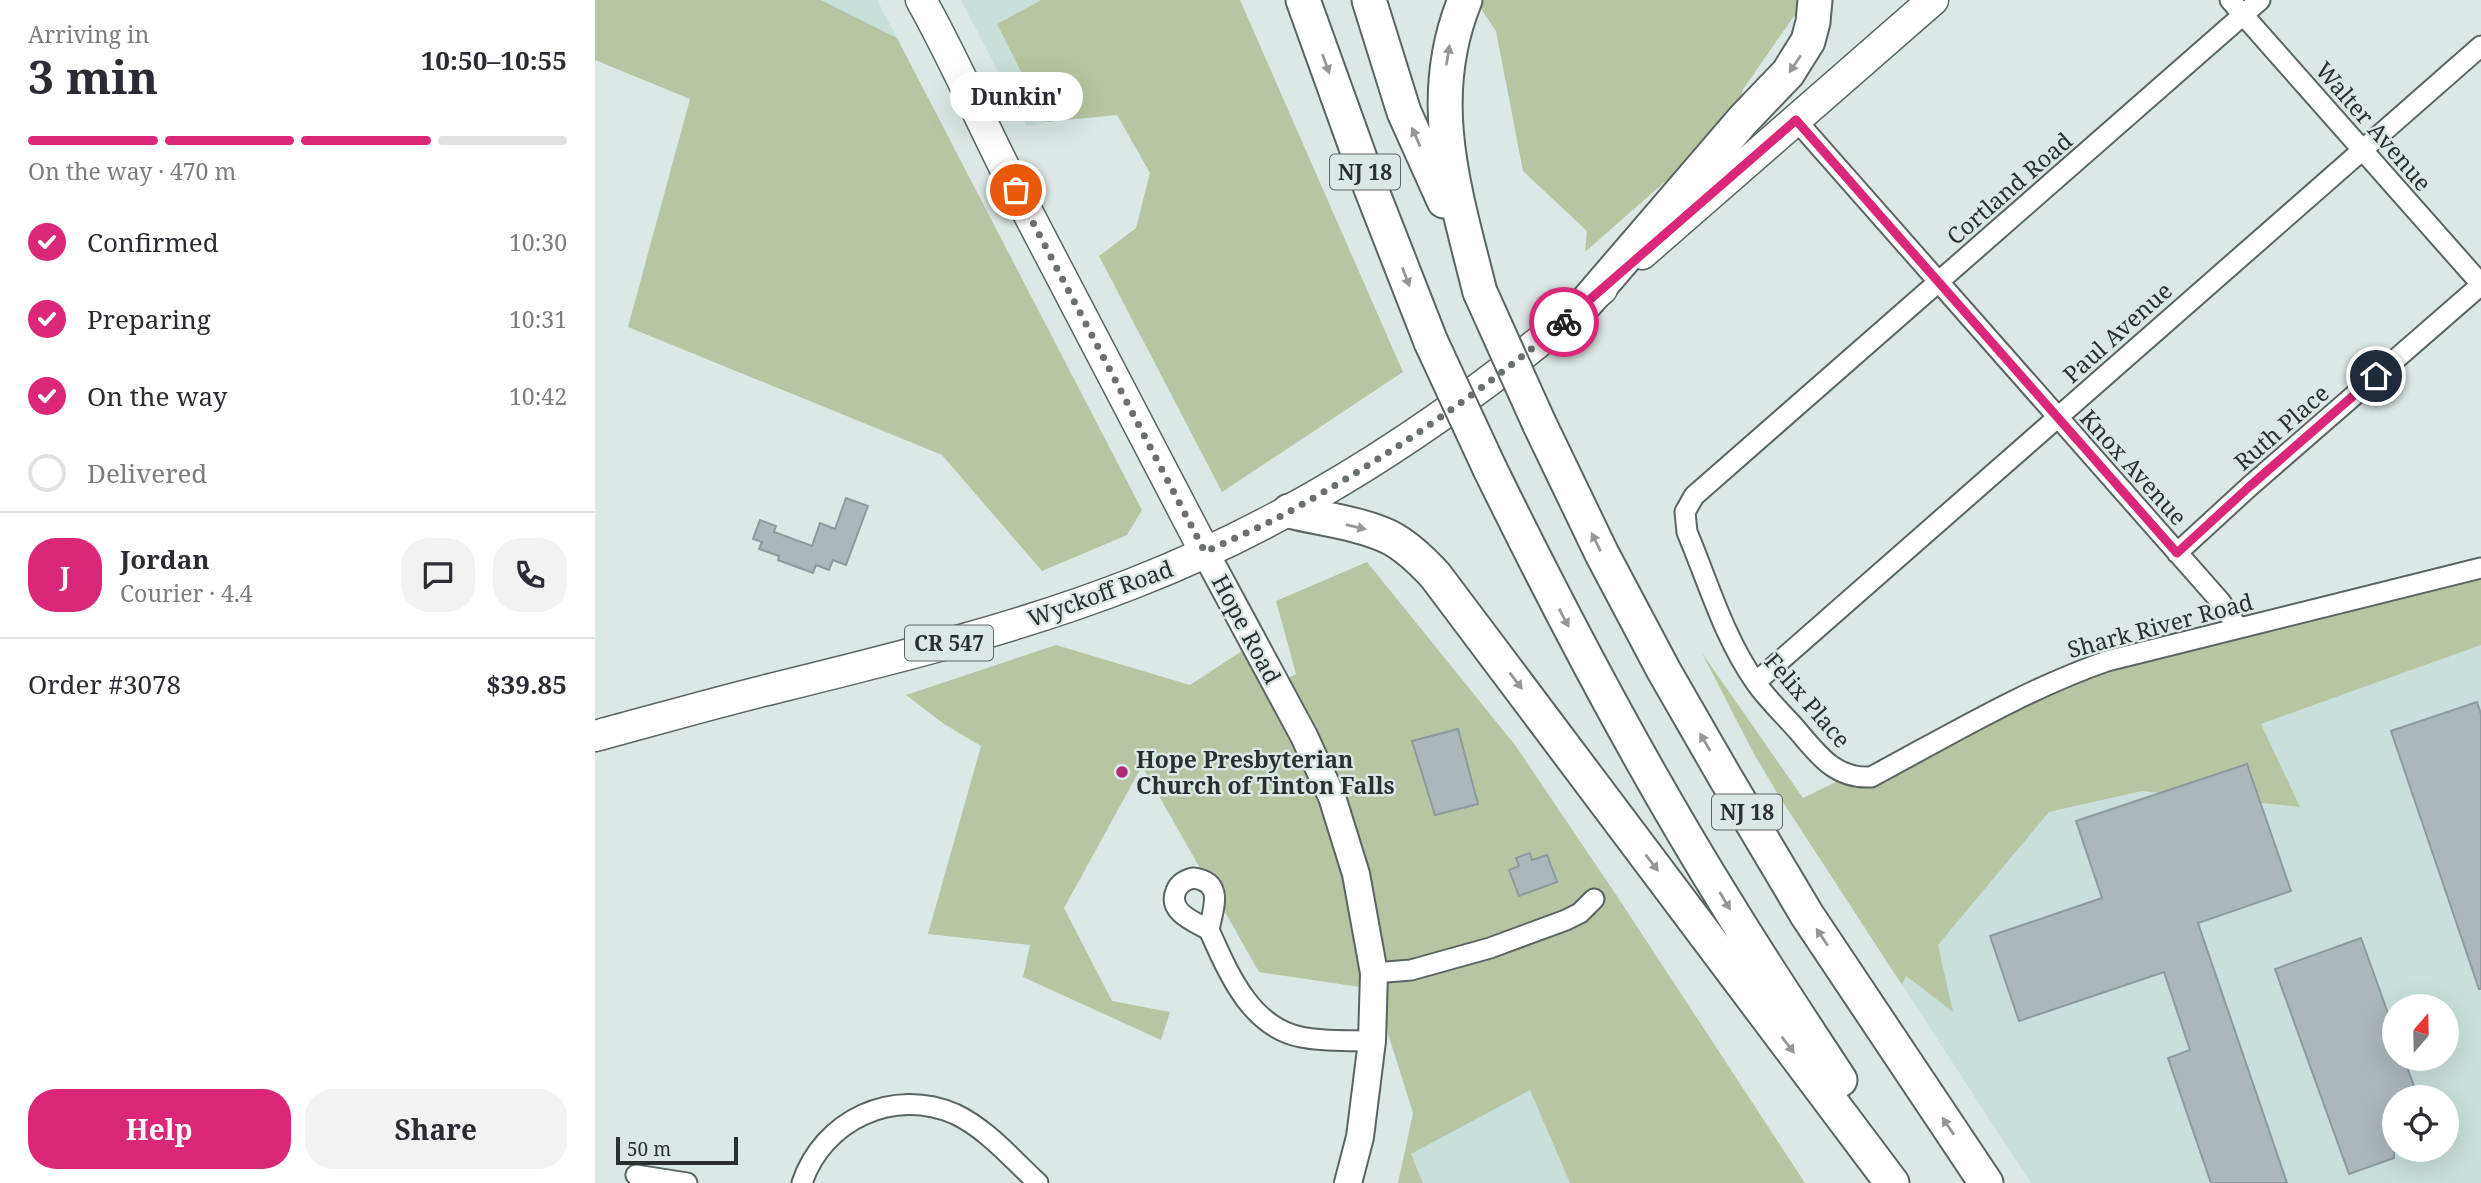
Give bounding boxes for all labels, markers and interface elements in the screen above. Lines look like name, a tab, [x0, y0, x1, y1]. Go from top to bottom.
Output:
text: Arriving in	[28, 18, 149, 50]
text: 10:50–10:55	[421, 42, 567, 78]
one-way arrow	[1443, 44, 1454, 66]
text: 3 min	[28, 45, 158, 107]
one-way arrow	[1321, 54, 1332, 75]
one-way arrow	[1788, 54, 1801, 74]
street label: Walter Avenue	[2309, 54, 2439, 198]
callout: Dunkin'	[949, 71, 1083, 120]
text: Dunkin'	[970, 80, 1063, 112]
street label: Cortland Road	[1939, 124, 2079, 252]
one-way arrow	[1410, 127, 1421, 148]
road number: NJ 18	[1330, 154, 1400, 190]
text: On the way · 470 m	[28, 155, 236, 187]
pin	[986, 160, 1046, 220]
icon: bag	[997, 171, 1035, 209]
icon: check	[28, 223, 66, 261]
text: Confirmed	[87, 224, 219, 260]
text: 10:30	[509, 226, 567, 258]
one-way arrow	[1400, 267, 1411, 288]
street label: Paul Avenue	[2055, 274, 2179, 390]
courier	[1529, 287, 1599, 357]
icon: check	[28, 300, 66, 338]
text: Preparing	[87, 301, 211, 337]
text: 10:31	[509, 303, 567, 335]
icon: bike	[1545, 303, 1583, 341]
pin	[2346, 346, 2406, 406]
icon: home	[2357, 357, 2395, 395]
icon: check	[28, 377, 66, 415]
street label: Ruth Place	[2227, 377, 2335, 477]
text: On the way	[87, 378, 227, 414]
text: 10:42	[509, 380, 567, 412]
street label: Knox Avenue	[2073, 402, 2195, 532]
text: Delivered	[87, 455, 207, 491]
one-way arrow	[1345, 522, 1367, 533]
one-way arrow	[1590, 532, 1602, 552]
button: chat	[401, 538, 475, 612]
button: phone	[493, 538, 567, 612]
text: Jordan	[120, 541, 210, 577]
street label: Wyckoff Road	[1023, 552, 1177, 634]
text: J	[60, 557, 70, 593]
street label: Hope Road	[1205, 569, 1289, 689]
text: Courier · 4.4	[120, 577, 253, 609]
street label: Shark River Road	[2064, 585, 2256, 665]
one-way arrow	[1559, 608, 1570, 628]
road number: CR 547	[905, 626, 993, 660]
street label: Felix Place	[1758, 646, 1858, 754]
text: Order #3078	[28, 666, 181, 702]
text: $39.85	[486, 666, 567, 702]
one-way arrow	[1508, 671, 1523, 689]
one-way arrow	[1699, 732, 1711, 751]
place label: Hope Presbyterian Church of Tinton Falls	[1136, 743, 1395, 801]
marker: Hope Presbyterian Church of Tinton Falls	[1114, 764, 1130, 780]
road number: NJ 18	[1712, 794, 1782, 830]
one-way arrow	[1644, 854, 1658, 872]
one-way arrow	[1719, 891, 1731, 910]
one-way arrow	[1815, 928, 1829, 946]
north arrow	[2382, 994, 2459, 1071]
map controls	[2382, 994, 2459, 1162]
one-way arrow	[1781, 1036, 1795, 1054]
button: locate	[2382, 1085, 2459, 1162]
button: Help	[28, 1089, 291, 1169]
button: Share	[305, 1089, 567, 1169]
one-way arrow	[1941, 1117, 1955, 1135]
scale bar	[616, 1134, 739, 1166]
text: 50 m	[627, 1136, 671, 1162]

